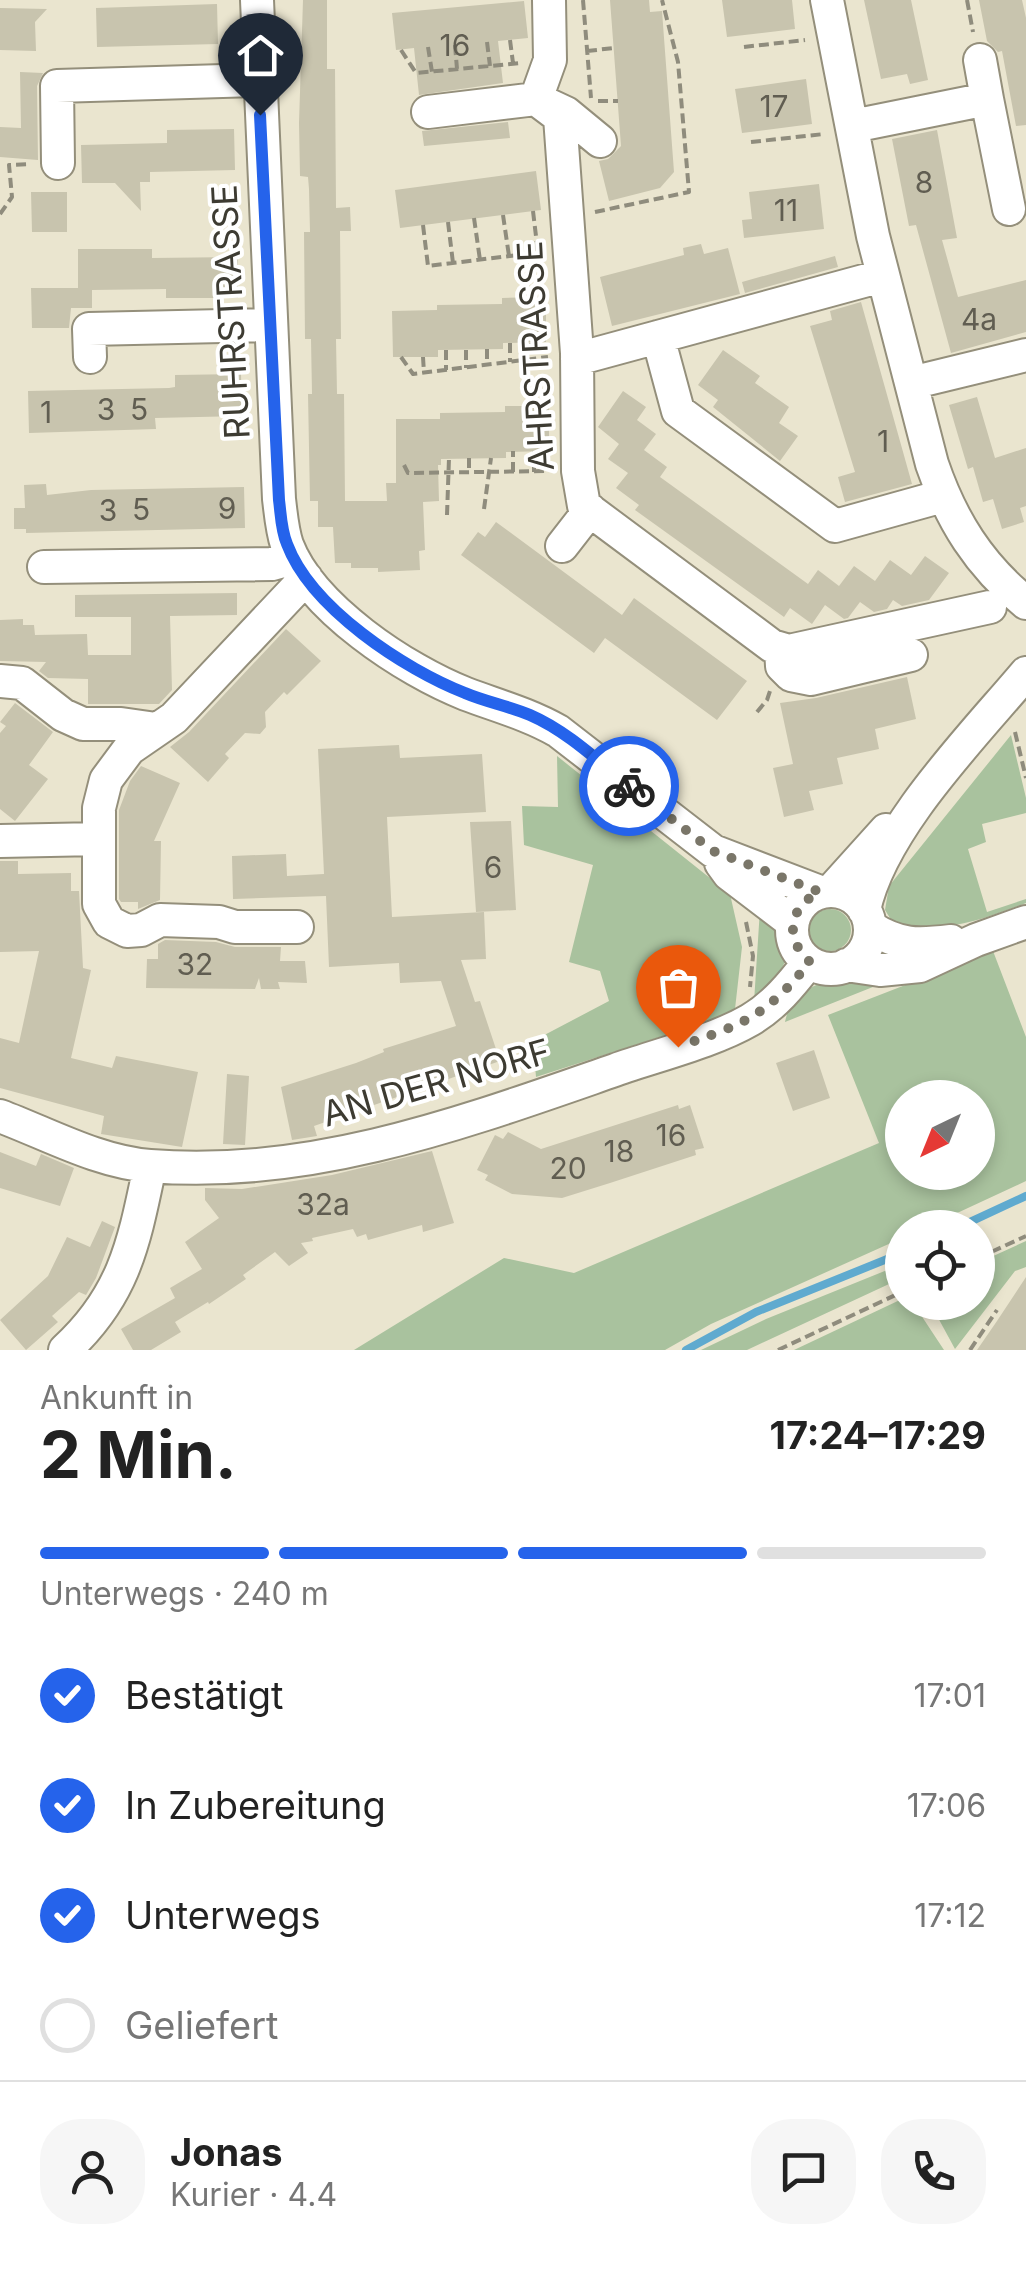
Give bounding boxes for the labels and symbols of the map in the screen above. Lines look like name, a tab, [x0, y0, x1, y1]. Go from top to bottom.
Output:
pin	[218, 13, 303, 116]
house number: 16	[440, 27, 470, 63]
house number: 17	[759, 88, 789, 124]
house number: 8	[915, 164, 933, 200]
street label: RUHRSTRASSE	[202, 184, 258, 440]
house number: 11	[774, 192, 798, 228]
street label: AHRSTRASSE	[508, 240, 562, 472]
house number: 4a	[961, 301, 997, 337]
house number: 3	[97, 391, 115, 427]
house number: 5	[130, 391, 148, 427]
house number: 1	[40, 394, 52, 430]
house number: 1	[877, 423, 889, 459]
house number: 9	[218, 490, 236, 526]
house number: 5	[132, 491, 150, 527]
house number: 3	[99, 492, 117, 528]
courier	[579, 736, 679, 836]
house number: 6	[484, 849, 502, 885]
pin	[636, 945, 721, 1048]
house number: 32	[177, 946, 213, 982]
street label: AN DER NORF	[317, 1029, 555, 1135]
north arrow	[885, 1080, 995, 1190]
house number: 16	[656, 1117, 686, 1153]
house number: 18	[604, 1133, 634, 1169]
house number: 20	[549, 1150, 587, 1186]
house number: 32a	[296, 1186, 350, 1222]

